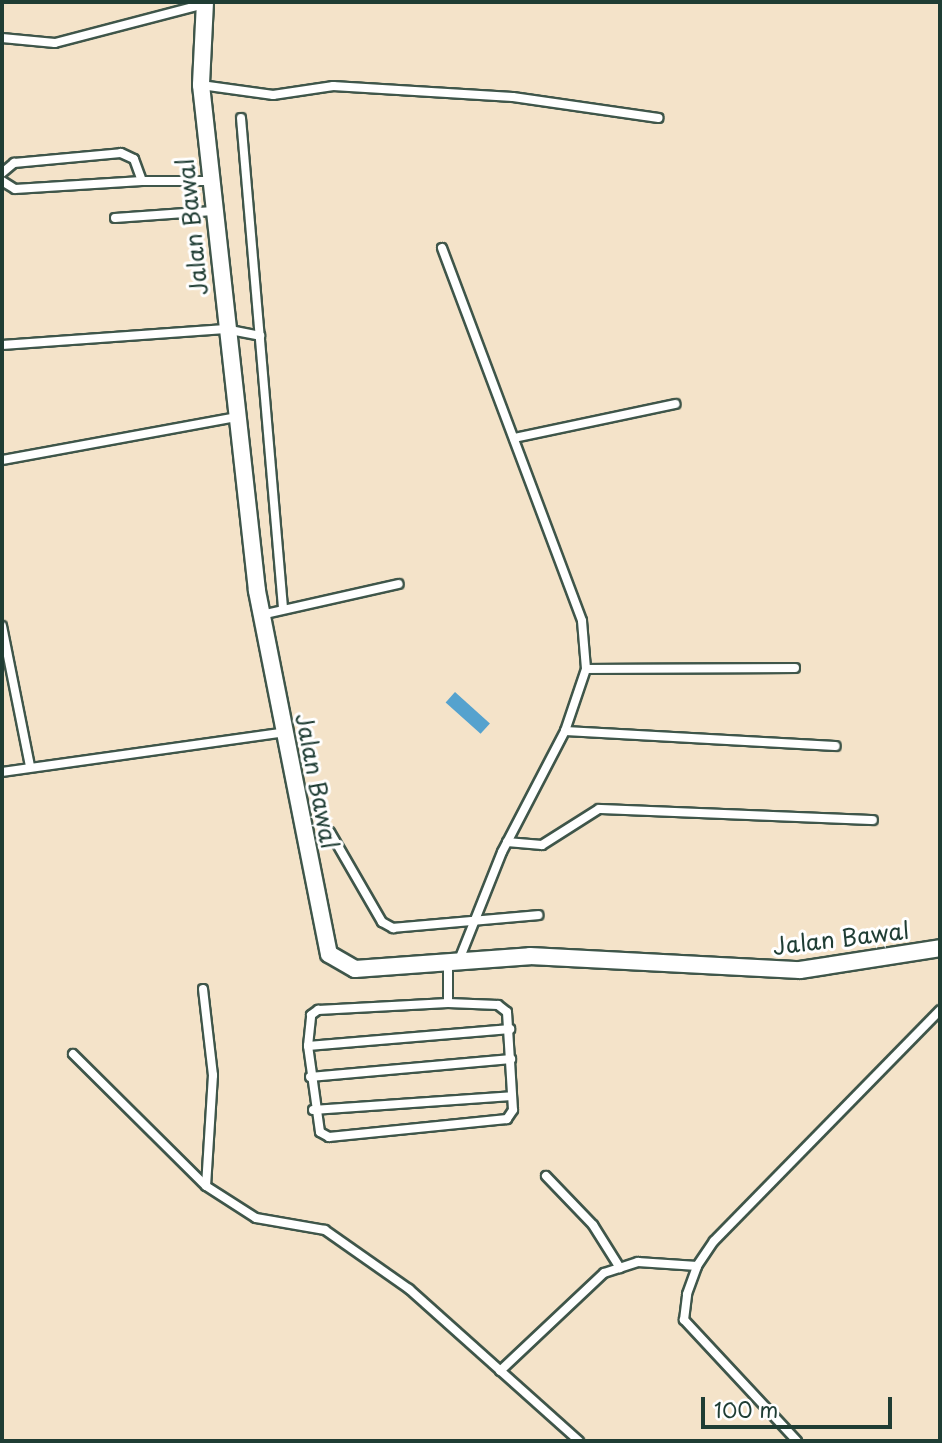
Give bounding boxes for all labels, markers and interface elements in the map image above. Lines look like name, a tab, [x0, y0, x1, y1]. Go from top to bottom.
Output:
street label: Jalan Bawal	[171, 157, 213, 297]
street label: Jalan Bawal	[290, 710, 344, 852]
street label: Jalan Bawal	[770, 916, 912, 960]
scale bar	[704, 1384, 895, 1428]
text: 100 m	[714, 1393, 778, 1425]

